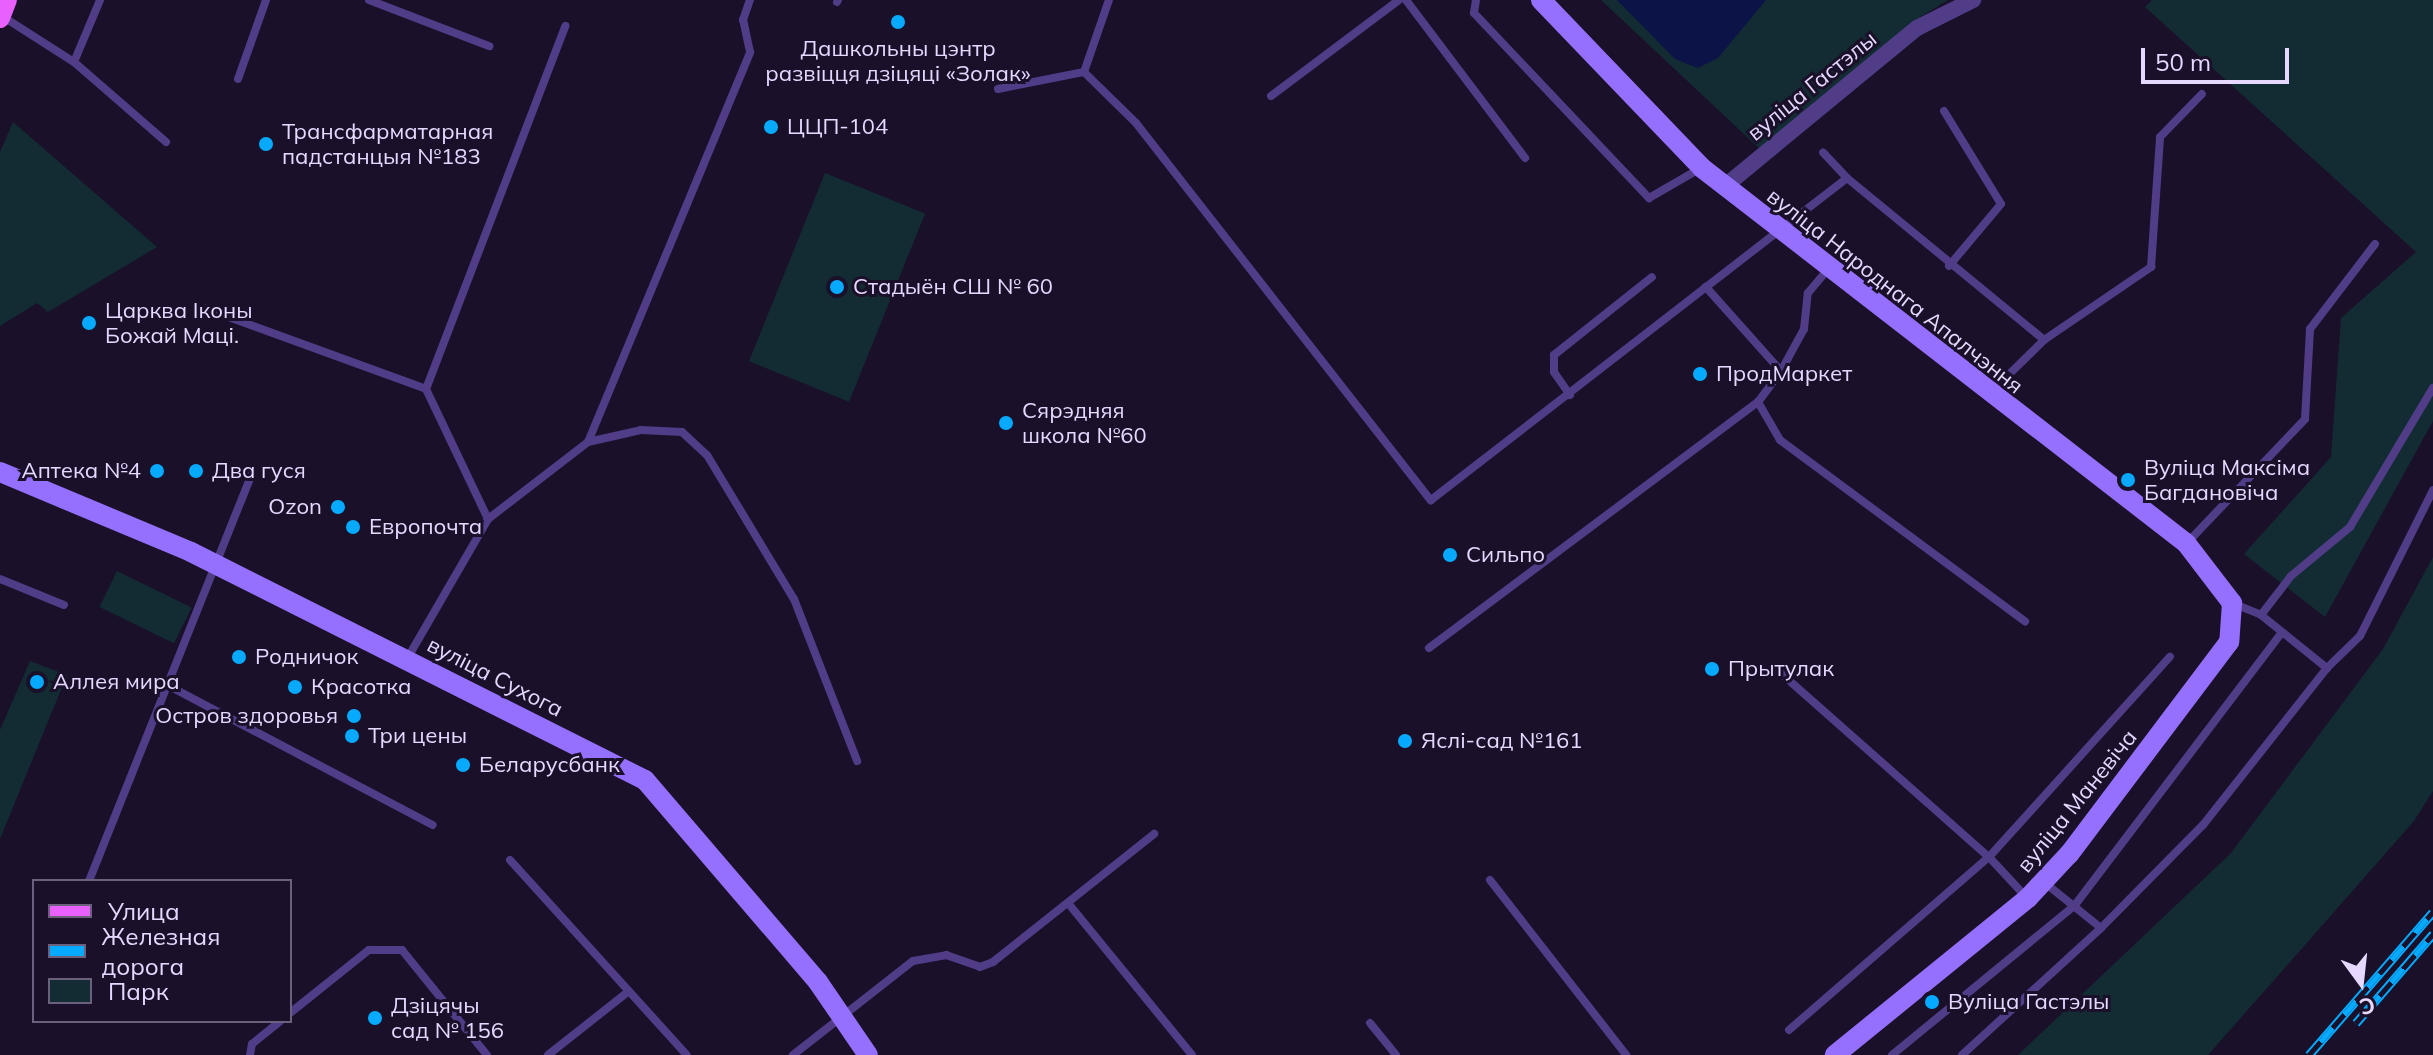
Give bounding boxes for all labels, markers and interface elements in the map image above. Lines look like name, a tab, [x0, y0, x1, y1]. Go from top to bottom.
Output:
marker: Дашкольны цэнтр развіцця дзіцяці «Золак»	[889, 13, 907, 31]
street label: вуліца Гастэлы	[1742, 26, 1882, 146]
scale bar	[2145, 32, 2293, 82]
place label: Дашкольны цэнтр развіцця дзіцяці «Золак»	[765, 35, 1031, 86]
text: 50 m	[2155, 47, 2211, 77]
place label: ЦЦП-104	[787, 114, 888, 140]
place label: Трансфарматарная падстанцыя №183	[282, 118, 493, 170]
marker: ЦЦП-104	[762, 118, 780, 136]
marker: Трансфарматарная падстанцыя №183	[257, 135, 275, 153]
street label: вуліца Народнага Апалчэння	[1762, 183, 2028, 399]
place label: Стадыён СШ № 60	[853, 274, 1053, 300]
marker: Стадыён СШ № 60	[828, 278, 846, 296]
place label: Царква Іконы Божай Маці.	[105, 297, 253, 348]
marker: Царква Іконы Божай Маці.	[80, 314, 98, 332]
place label: ПродМаркет	[1716, 361, 1852, 387]
marker: ПродМаркет	[1691, 365, 1709, 383]
place label: Сярэдняя школа №60	[1022, 397, 1147, 448]
marker: Сярэдняя школа №60	[997, 414, 1015, 432]
place label: Вуліца Максіма Багдановіча	[2144, 454, 2310, 506]
place label: Аптека №4	[21, 458, 141, 484]
place label: Два гуся	[212, 458, 306, 484]
marker: Аптека №4	[148, 462, 166, 480]
marker: Два гуся	[187, 462, 205, 480]
marker: Вуліца Максіма Багдановіча	[2119, 471, 2137, 489]
place label: Ozon	[268, 494, 322, 520]
marker: Ozon	[329, 498, 347, 516]
place label: Европочта	[369, 514, 482, 540]
marker: Европочта	[344, 518, 362, 536]
place label: Сильпо	[1466, 542, 1545, 568]
marker: Сильпо	[1441, 546, 1459, 564]
street label: вуліца Сухога	[423, 631, 567, 723]
place label: Родничок	[255, 644, 358, 670]
marker: Родничок	[230, 648, 248, 666]
place label: Прытулак	[1728, 656, 1834, 682]
marker: Прытулак	[1703, 660, 1721, 678]
place label: Аллея мира	[53, 669, 180, 695]
marker: Аллея мира	[28, 673, 46, 691]
place label: Красотка	[311, 674, 411, 700]
marker: Красотка	[286, 678, 304, 696]
place label: Остров здоровья	[155, 703, 338, 729]
marker: Остров здоровья	[345, 707, 363, 725]
place label: Три цены	[368, 723, 467, 749]
street label: вуліца Маневіча	[2011, 724, 2143, 878]
marker: Три цены	[343, 727, 361, 745]
place label: Яслі-сад №161	[1421, 728, 1583, 754]
marker: Яслі-сад №161	[1396, 732, 1414, 750]
place label: Беларусбанк	[479, 752, 620, 778]
marker: Беларусбанк	[454, 756, 472, 774]
legend	[32, 879, 292, 1023]
text: Улица	[108, 896, 180, 926]
text: Железная дорога	[102, 921, 220, 981]
north arrow	[2321, 943, 2401, 1023]
text: Парк	[108, 976, 169, 1006]
place label: Вуліца Гастэлы	[1948, 989, 2109, 1015]
text: С	[2356, 991, 2378, 1022]
place label: Дзіцячы сад № 156	[391, 992, 504, 1044]
marker: Вуліца Гастэлы	[1923, 993, 1941, 1011]
marker: Дзіцячы сад № 156	[366, 1009, 384, 1027]

